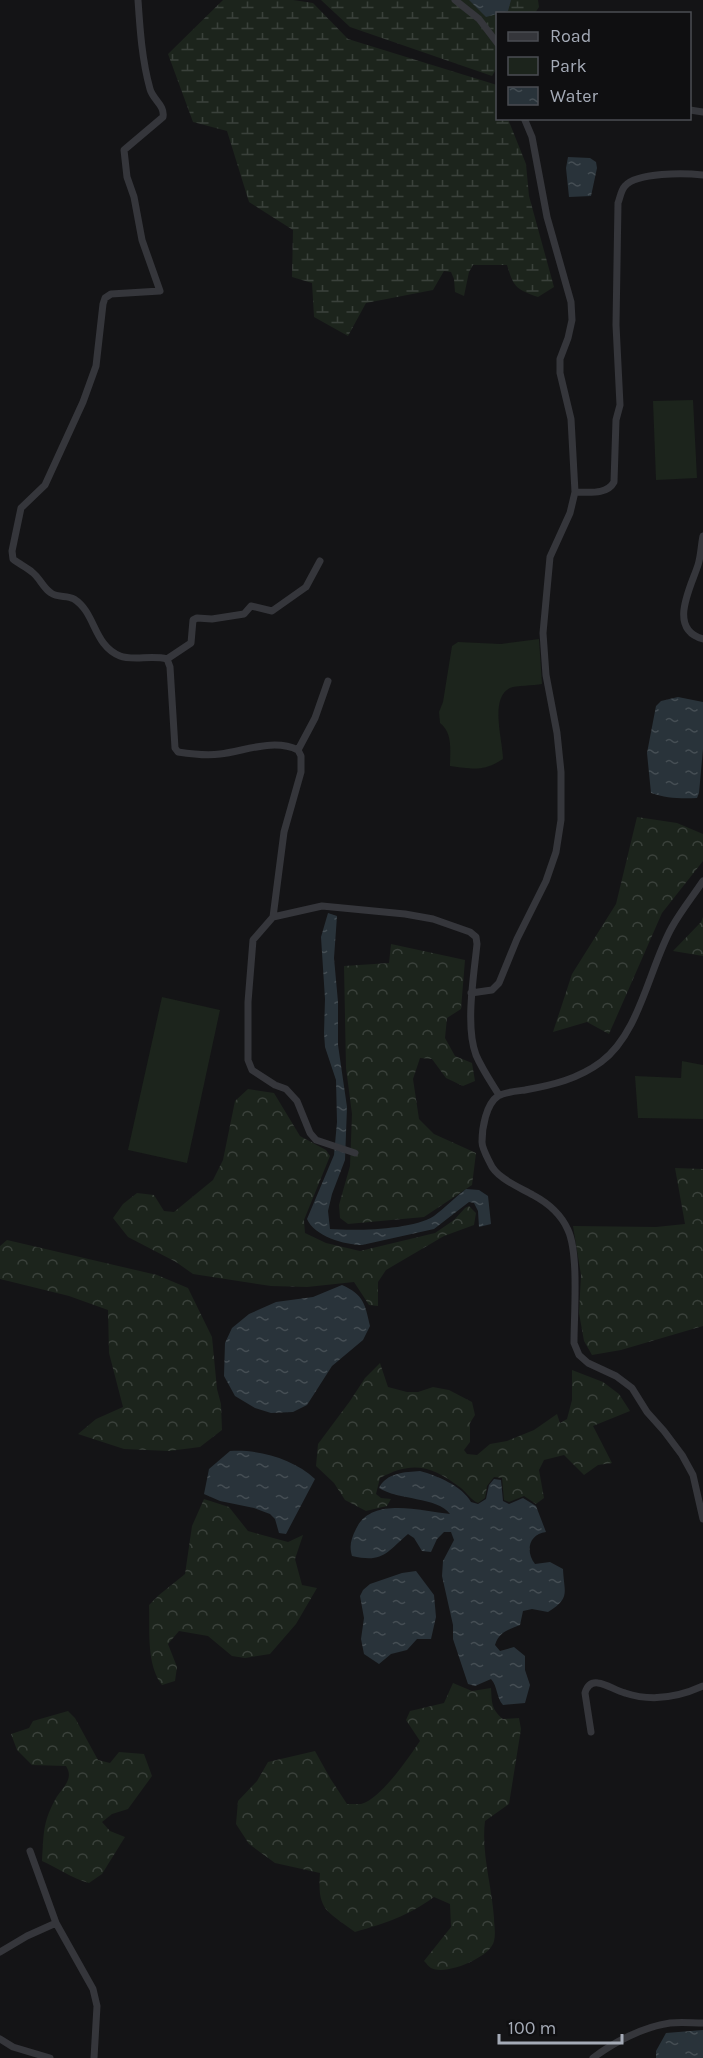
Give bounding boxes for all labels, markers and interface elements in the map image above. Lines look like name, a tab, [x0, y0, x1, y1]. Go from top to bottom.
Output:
legend	[496, 12, 691, 120]
text: Road	[550, 25, 591, 47]
text: Park	[550, 55, 587, 77]
text: Water	[550, 85, 598, 107]
scale bar	[499, 2007, 622, 2045]
text: 100 m	[508, 2017, 556, 2039]

